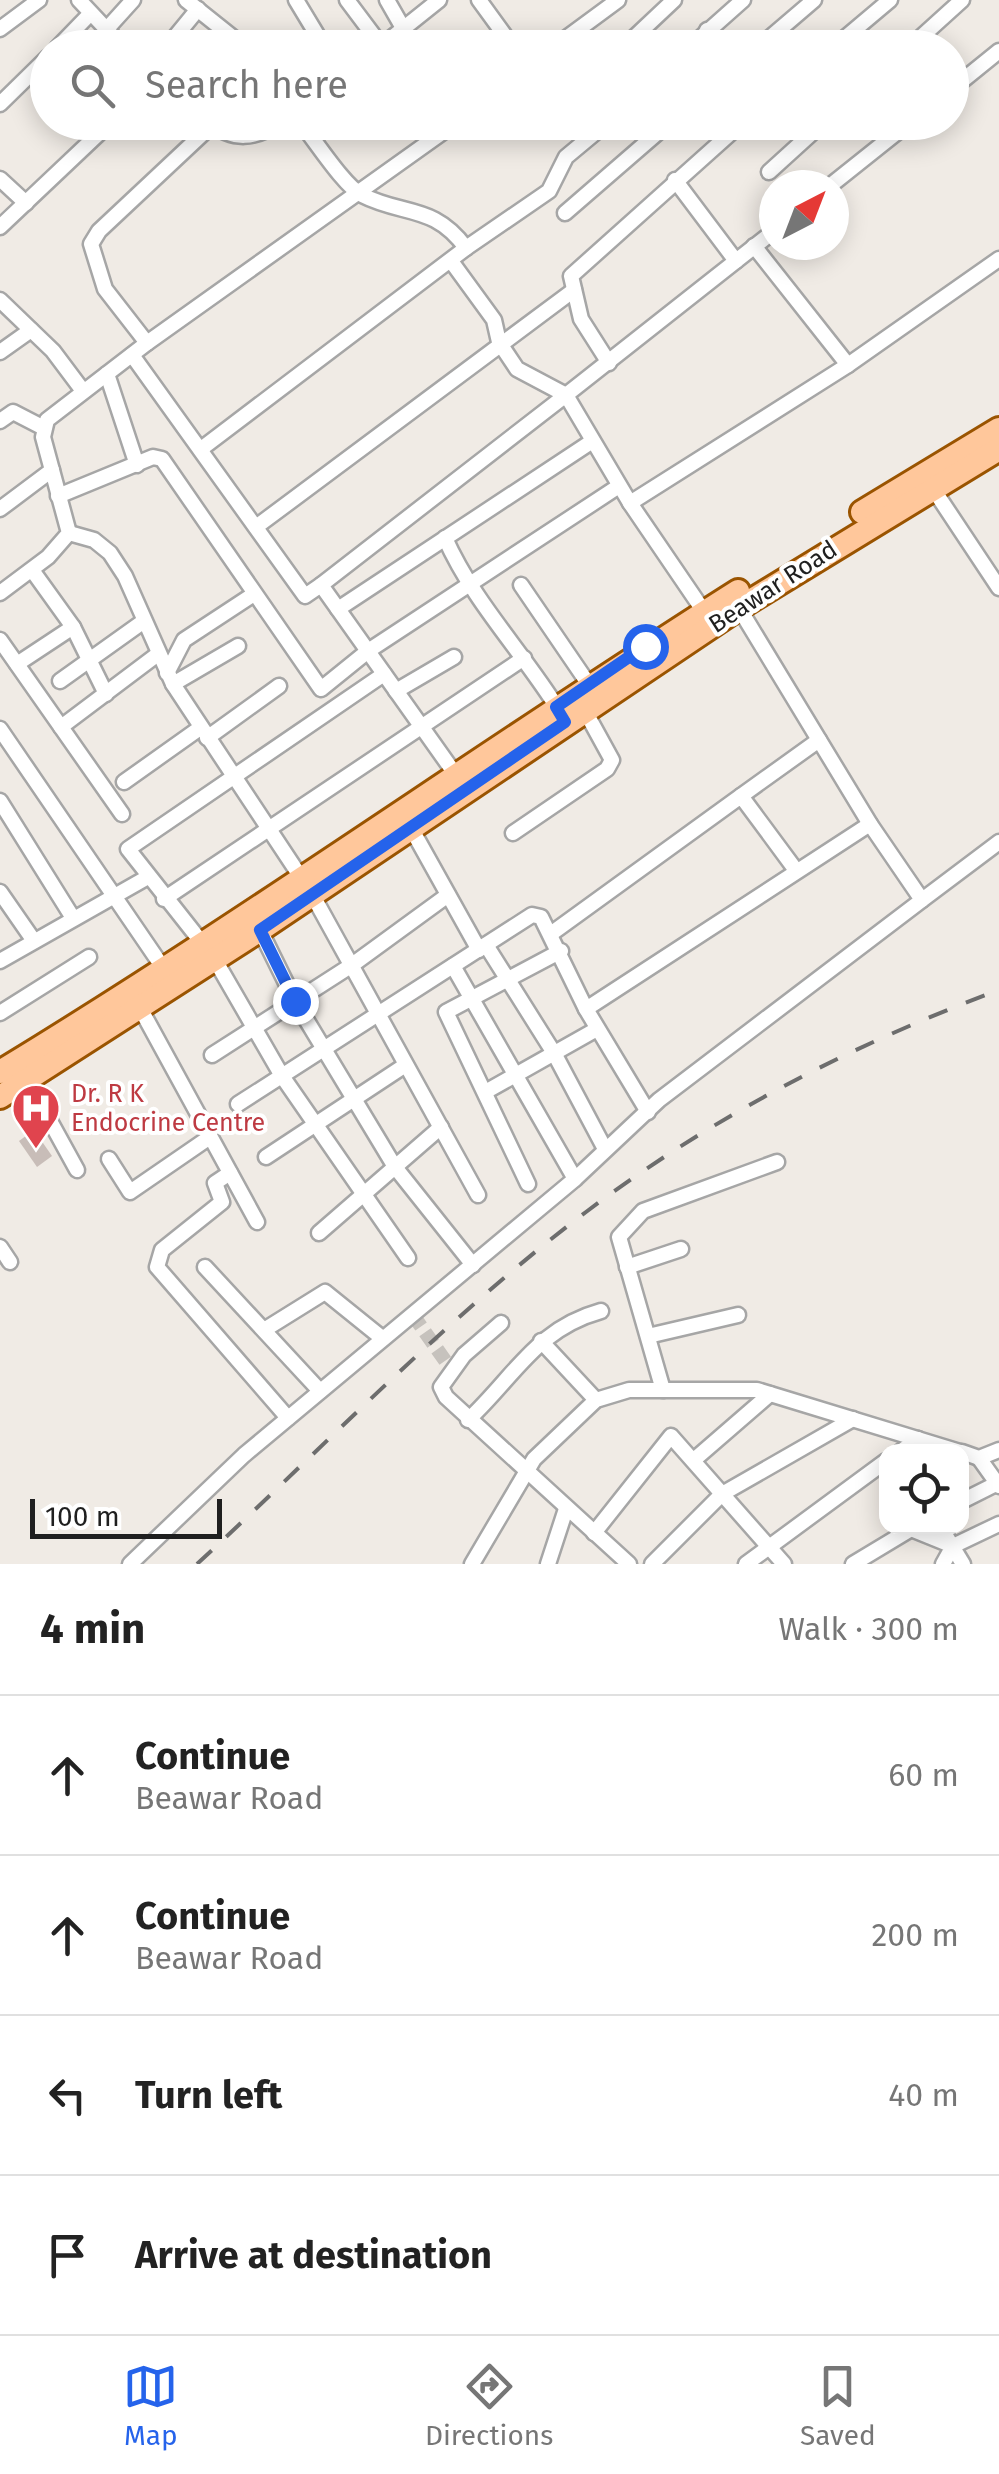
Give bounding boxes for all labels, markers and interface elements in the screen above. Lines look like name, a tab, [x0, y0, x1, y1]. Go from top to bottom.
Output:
search box	[30, 30, 969, 140]
icon: search	[65, 58, 120, 113]
text: Search here	[145, 62, 348, 108]
north arrow	[759, 170, 849, 260]
street label: Beawar Road	[703, 534, 843, 640]
route start	[623, 624, 669, 670]
route end	[273, 979, 319, 1025]
place label: Dr. R K Endocrine Centre	[71, 1079, 265, 1138]
hospital icon: Dr. R K Endocrine Centre	[10, 1082, 62, 1150]
map controls	[879, 1444, 969, 1534]
button: locate	[879, 1444, 969, 1534]
scale bar	[30, 1494, 222, 1538]
text: 100 m	[45, 1500, 120, 1533]
text: 4 min	[40, 1604, 145, 1654]
text: Walk · 300 m	[778, 1610, 959, 1648]
text: Continue	[135, 1733, 290, 1779]
icon: ahead	[40, 1748, 95, 1803]
text: 60 m	[888, 1756, 959, 1794]
text: Beawar Road	[135, 1779, 323, 1817]
text: Continue	[135, 1893, 290, 1939]
icon: ahead	[40, 1908, 95, 1963]
text: 200 m	[872, 1916, 959, 1954]
text: Beawar Road	[135, 1939, 323, 1977]
icon: left	[40, 2068, 95, 2123]
text: Turn left	[135, 2072, 282, 2118]
text: 40 m	[888, 2076, 959, 2114]
icon: arrive	[40, 2228, 95, 2283]
text: Arrive at destination	[135, 2232, 492, 2278]
tab: Map	[123, 2359, 178, 2452]
tab: Directions	[425, 2359, 553, 2452]
tab: Saved	[800, 2359, 876, 2452]

